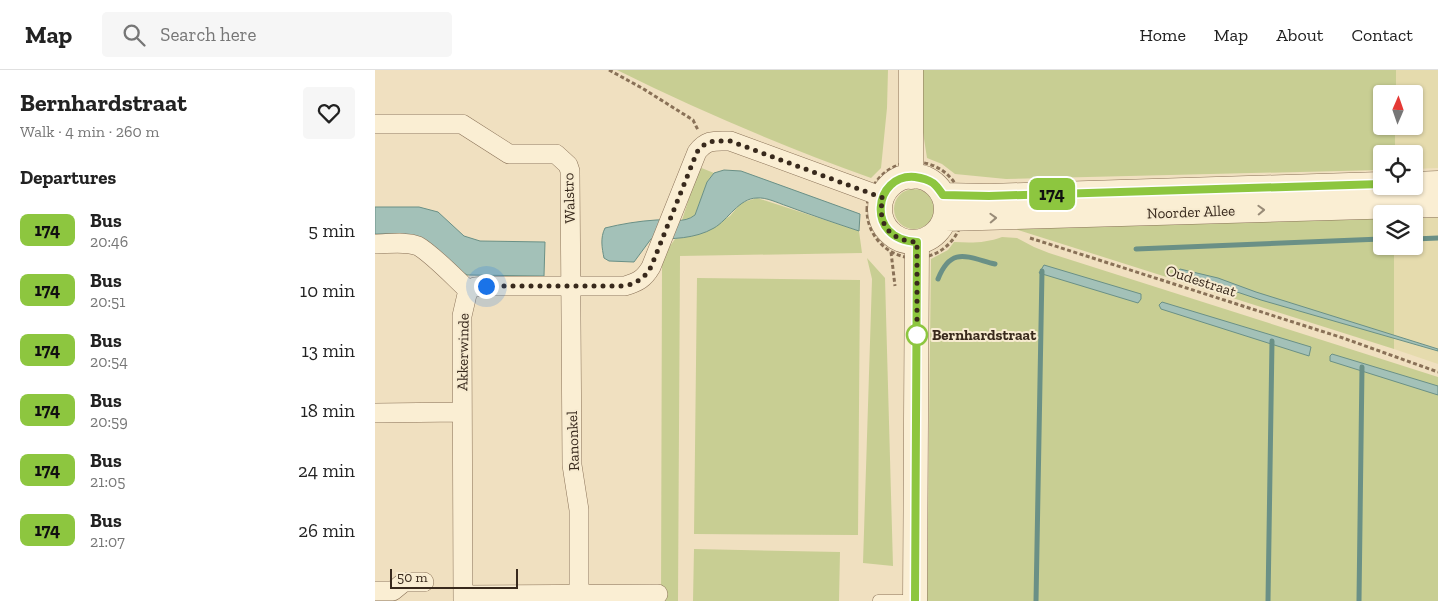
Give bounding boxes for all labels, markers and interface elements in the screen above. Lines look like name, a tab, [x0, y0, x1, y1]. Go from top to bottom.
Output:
search box	[102, 12, 452, 57]
text: Map	[25, 20, 72, 49]
icon: search	[120, 21, 148, 49]
text: Search here	[160, 23, 257, 46]
text: Home	[1139, 24, 1186, 46]
text: Map	[1214, 24, 1248, 46]
text: About	[1276, 24, 1323, 46]
text: Contact	[1351, 24, 1413, 46]
north arrow	[1373, 85, 1423, 135]
map controls	[1373, 85, 1423, 255]
button: heart	[303, 87, 355, 139]
text: Bernhardstraat	[20, 88, 187, 117]
text: Walk · 4 min · 260 m	[20, 122, 159, 141]
button: locate	[1373, 145, 1423, 195]
text: Departures	[20, 166, 116, 189]
street label: Walstro	[559, 172, 579, 224]
line badge: 174	[1023, 178, 1081, 210]
text: 174	[1039, 183, 1065, 205]
street label: Noorder Allee	[1146, 201, 1236, 223]
one-way arrow	[1257, 205, 1265, 215]
button: layers	[1373, 205, 1423, 255]
text: Bus	[90, 209, 122, 232]
one-way arrow	[990, 212, 998, 223]
text: 174	[35, 219, 60, 241]
text: 5 min	[308, 219, 355, 242]
text: 20:46	[90, 232, 128, 251]
street label: Oudestraat	[1163, 261, 1239, 301]
text: Bus	[90, 269, 122, 292]
your location	[474, 274, 499, 299]
text: 174	[35, 279, 60, 301]
text: 10 min	[300, 279, 355, 302]
text: 20:51	[90, 292, 125, 311]
street label: Akkerwinde	[453, 313, 473, 391]
marker: Bernhardstraat	[906, 324, 928, 346]
place label: Bernhardstraat	[932, 326, 1037, 344]
text: Bus	[90, 329, 122, 352]
text: 174	[35, 339, 60, 361]
text: 13 min	[301, 339, 355, 362]
text: 20:54	[90, 352, 128, 371]
text: Bus	[90, 389, 122, 412]
text: 174	[35, 399, 60, 421]
text: 18 min	[301, 399, 355, 422]
street label: Ranonkel	[563, 411, 583, 471]
text: 20:59	[90, 412, 128, 431]
text: Bus	[90, 449, 122, 472]
text: 174	[35, 459, 60, 481]
text: 24 min	[298, 459, 355, 482]
text: 21:05	[90, 472, 125, 491]
text: Bus	[90, 509, 122, 532]
text: 174	[35, 519, 60, 541]
text: 26 min	[298, 519, 355, 542]
text: 21:07	[90, 532, 125, 551]
scale bar	[390, 566, 517, 589]
text: 50 m	[397, 569, 428, 586]

